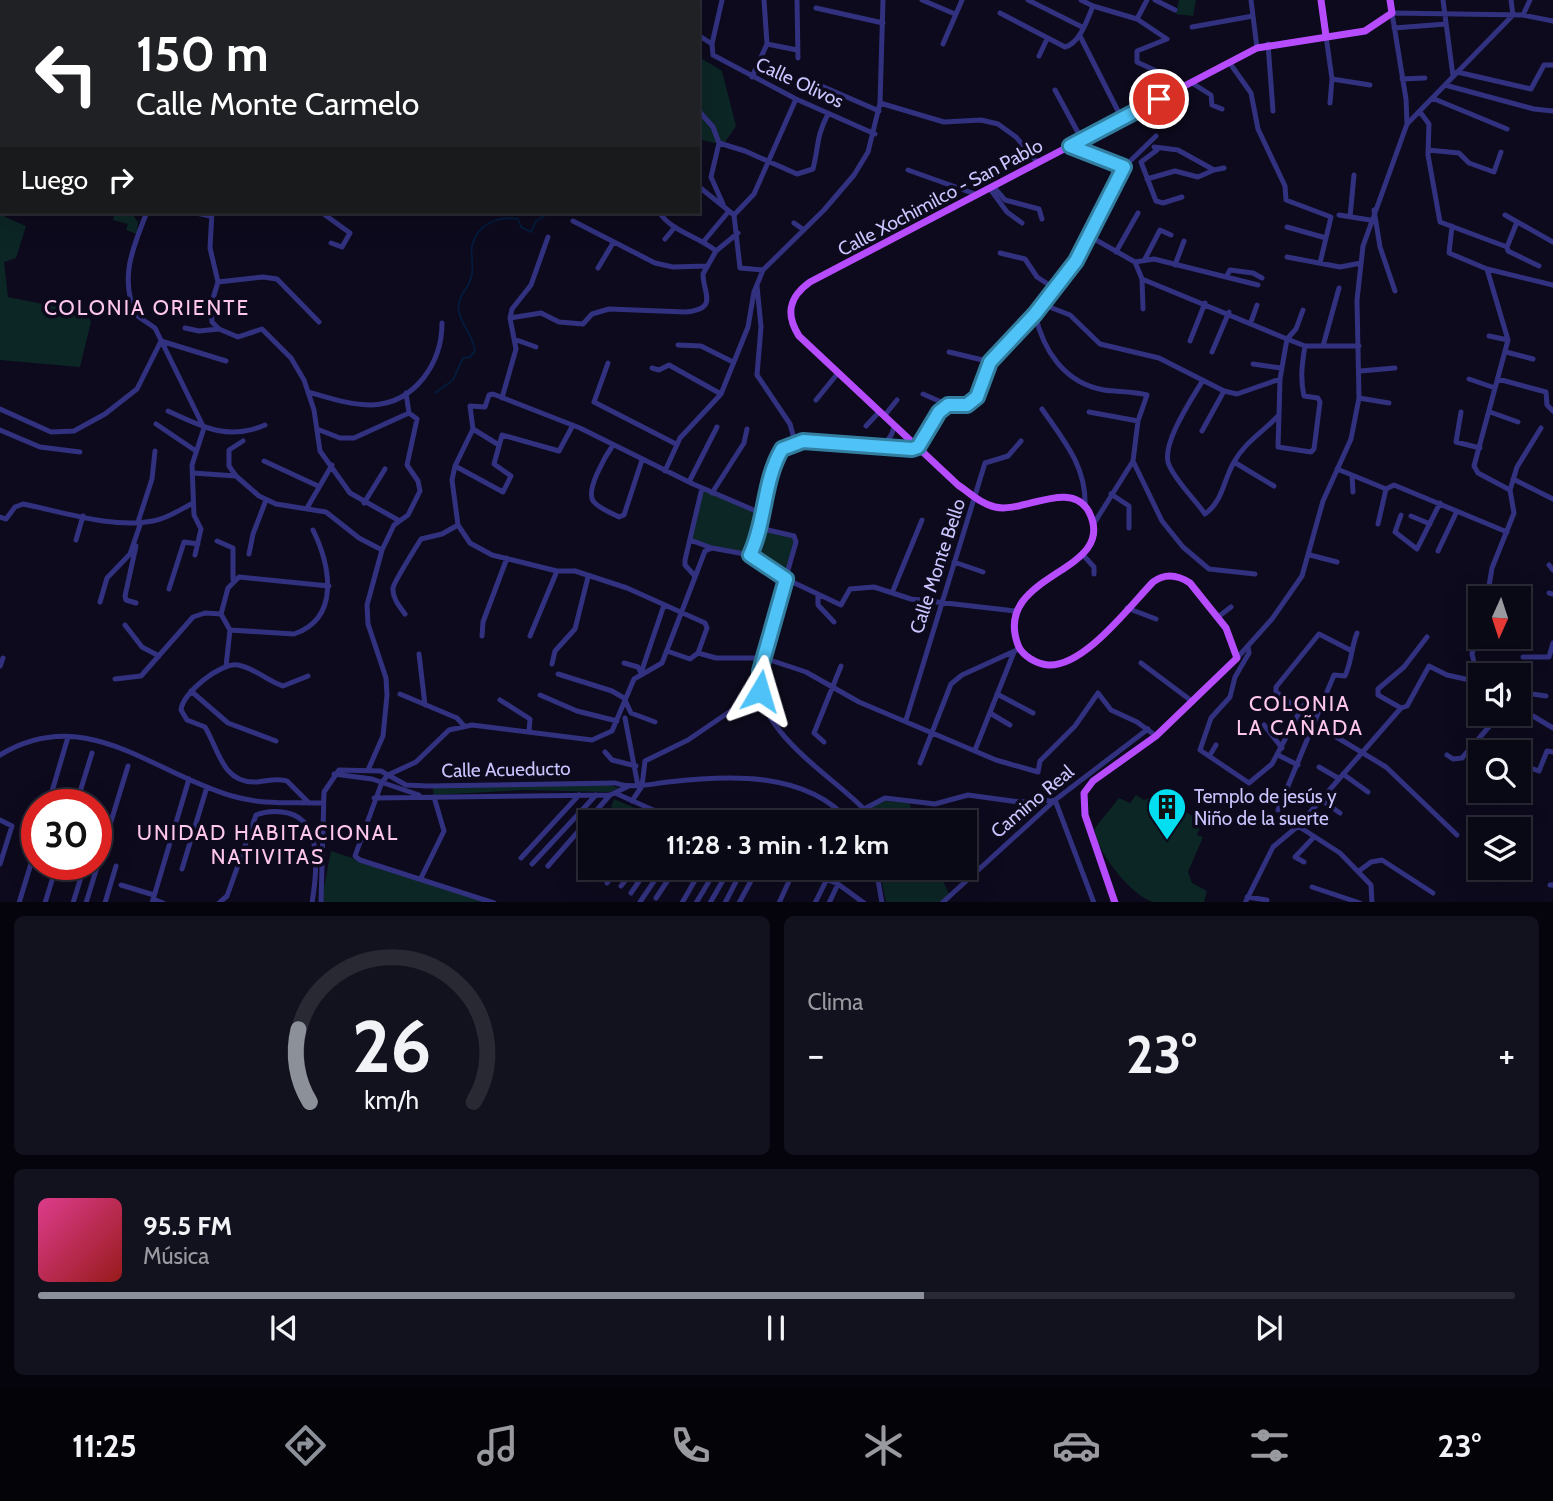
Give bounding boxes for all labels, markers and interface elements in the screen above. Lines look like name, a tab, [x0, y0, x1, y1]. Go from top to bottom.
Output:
text: 150 m	[136, 24, 269, 83]
icon: left	[21, 28, 112, 119]
street label: Calle Olivos	[752, 52, 847, 113]
pin	[1129, 69, 1189, 129]
icon: arrive	[1140, 80, 1178, 118]
text: Calle Monte Carmelo	[136, 84, 419, 123]
street label: Calle Xochimilco - San Pablo	[834, 134, 1047, 261]
icon: right	[102, 161, 140, 199]
text: Luego	[21, 164, 88, 196]
district label: COLONIA ORIENTE	[44, 295, 250, 320]
street label: Calle Monte Bello	[905, 496, 970, 637]
north arrow	[1468, 586, 1531, 649]
map controls	[1468, 586, 1531, 880]
position arrow	[723, 654, 797, 728]
button: sound	[1468, 663, 1531, 726]
district label: COLONIA LA CAÑADA	[1236, 691, 1364, 740]
button: search	[1468, 740, 1531, 803]
street label: Calle Acueducto	[441, 757, 571, 782]
street label: Camino Real	[986, 760, 1079, 843]
place label: Templo de jesús y Niño de la suerte	[1194, 785, 1337, 830]
building icon: Templo de jesús y Niño de la suerte	[1146, 786, 1188, 841]
speed limit sign: 30	[21, 789, 112, 880]
button: layers	[1468, 817, 1531, 880]
district label: UNIDAD HABITACIONAL NATIVITAS	[137, 820, 399, 869]
text: 11:28 · 3 min · 1.2 km	[666, 829, 889, 861]
text: Clima	[808, 988, 863, 1016]
text: 26	[352, 1002, 431, 1090]
text: 23°	[1126, 1023, 1197, 1086]
text: −	[808, 1031, 824, 1078]
text: +	[1498, 1031, 1515, 1078]
text: km/h	[364, 1084, 419, 1114]
text: 95.5 FM	[143, 1210, 232, 1242]
text: Música	[143, 1242, 209, 1270]
icon: previous	[265, 1309, 303, 1347]
icon: pause	[757, 1309, 795, 1347]
icon: next	[1250, 1309, 1288, 1347]
icon: directions	[281, 1421, 330, 1470]
icon: music	[473, 1421, 522, 1470]
icon: phone	[666, 1421, 715, 1470]
icon: climate	[859, 1421, 908, 1470]
icon: car	[1052, 1421, 1101, 1470]
icon: filters	[1245, 1421, 1294, 1470]
text: 11:25	[72, 1426, 137, 1465]
text: 23°	[1438, 1426, 1481, 1465]

